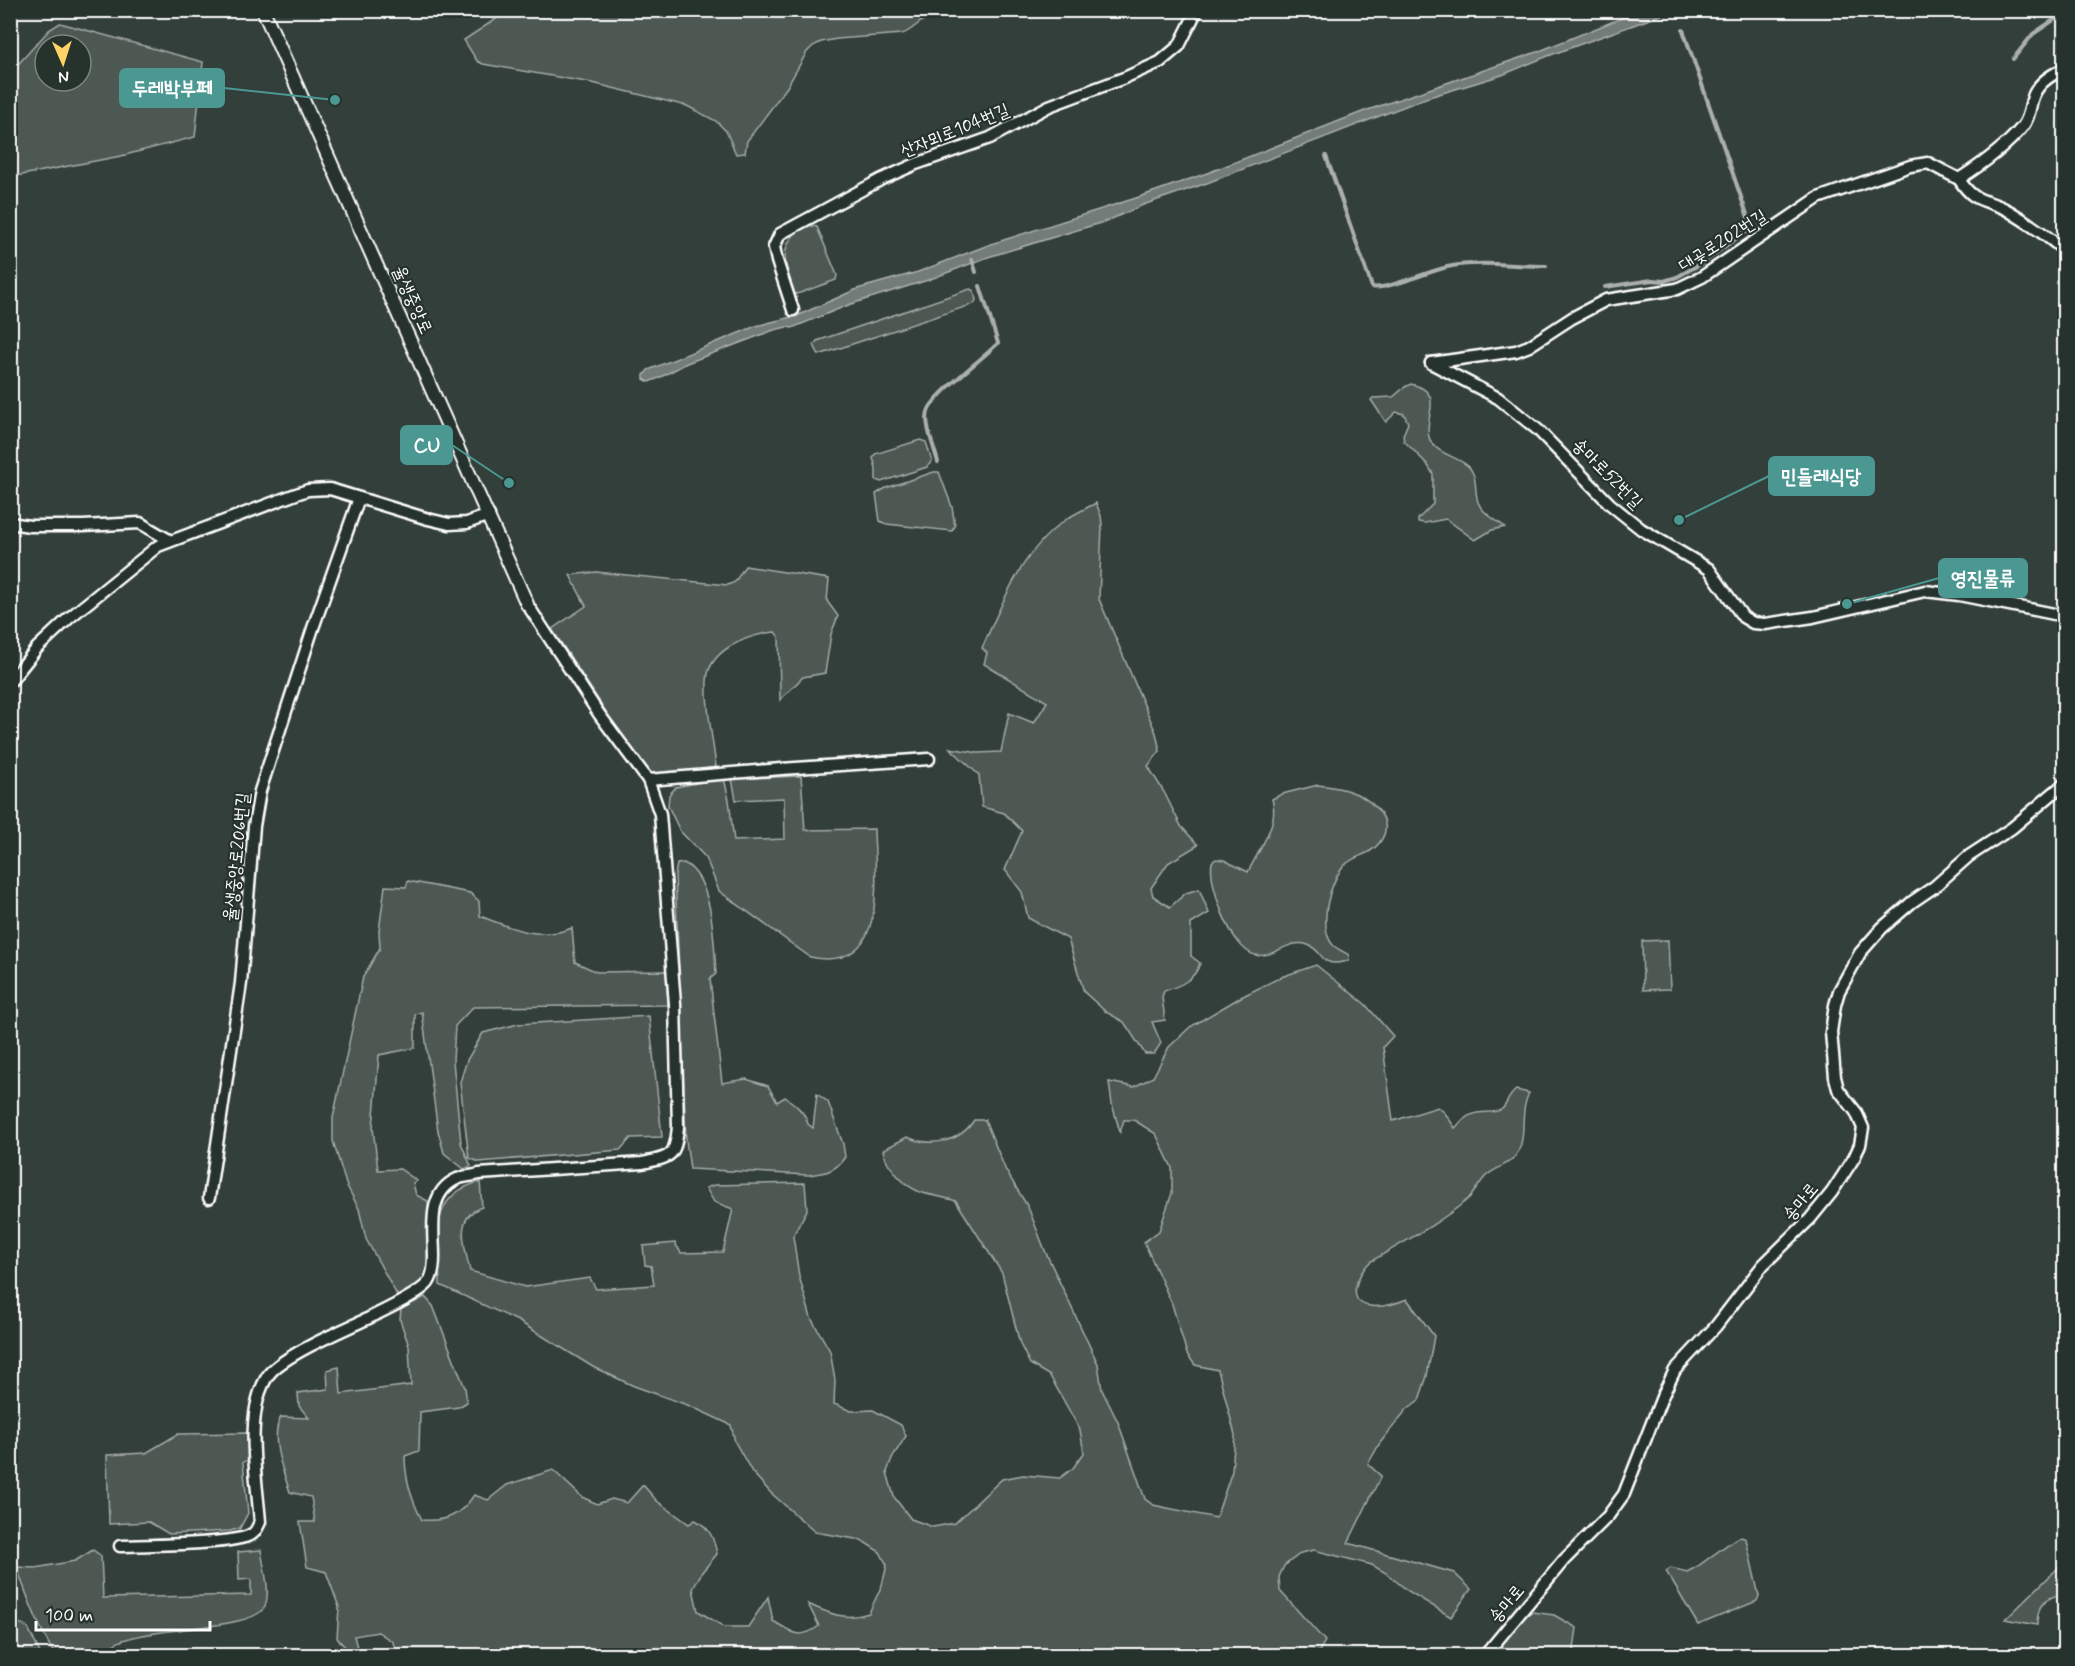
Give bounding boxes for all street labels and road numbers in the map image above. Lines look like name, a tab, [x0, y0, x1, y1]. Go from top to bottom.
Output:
street label: 산자뫼로104번길	[897, 98, 1014, 164]
street label: 대곶로202번길	[1674, 204, 1772, 278]
street label: 율생중앙로	[386, 262, 438, 338]
street label: 송마로52번길	[1566, 433, 1648, 515]
street label: 율생중앙로206번길	[218, 791, 256, 923]
street label: 송마로	[1778, 1178, 1824, 1226]
street label: 송마로	[1484, 1580, 1530, 1628]

